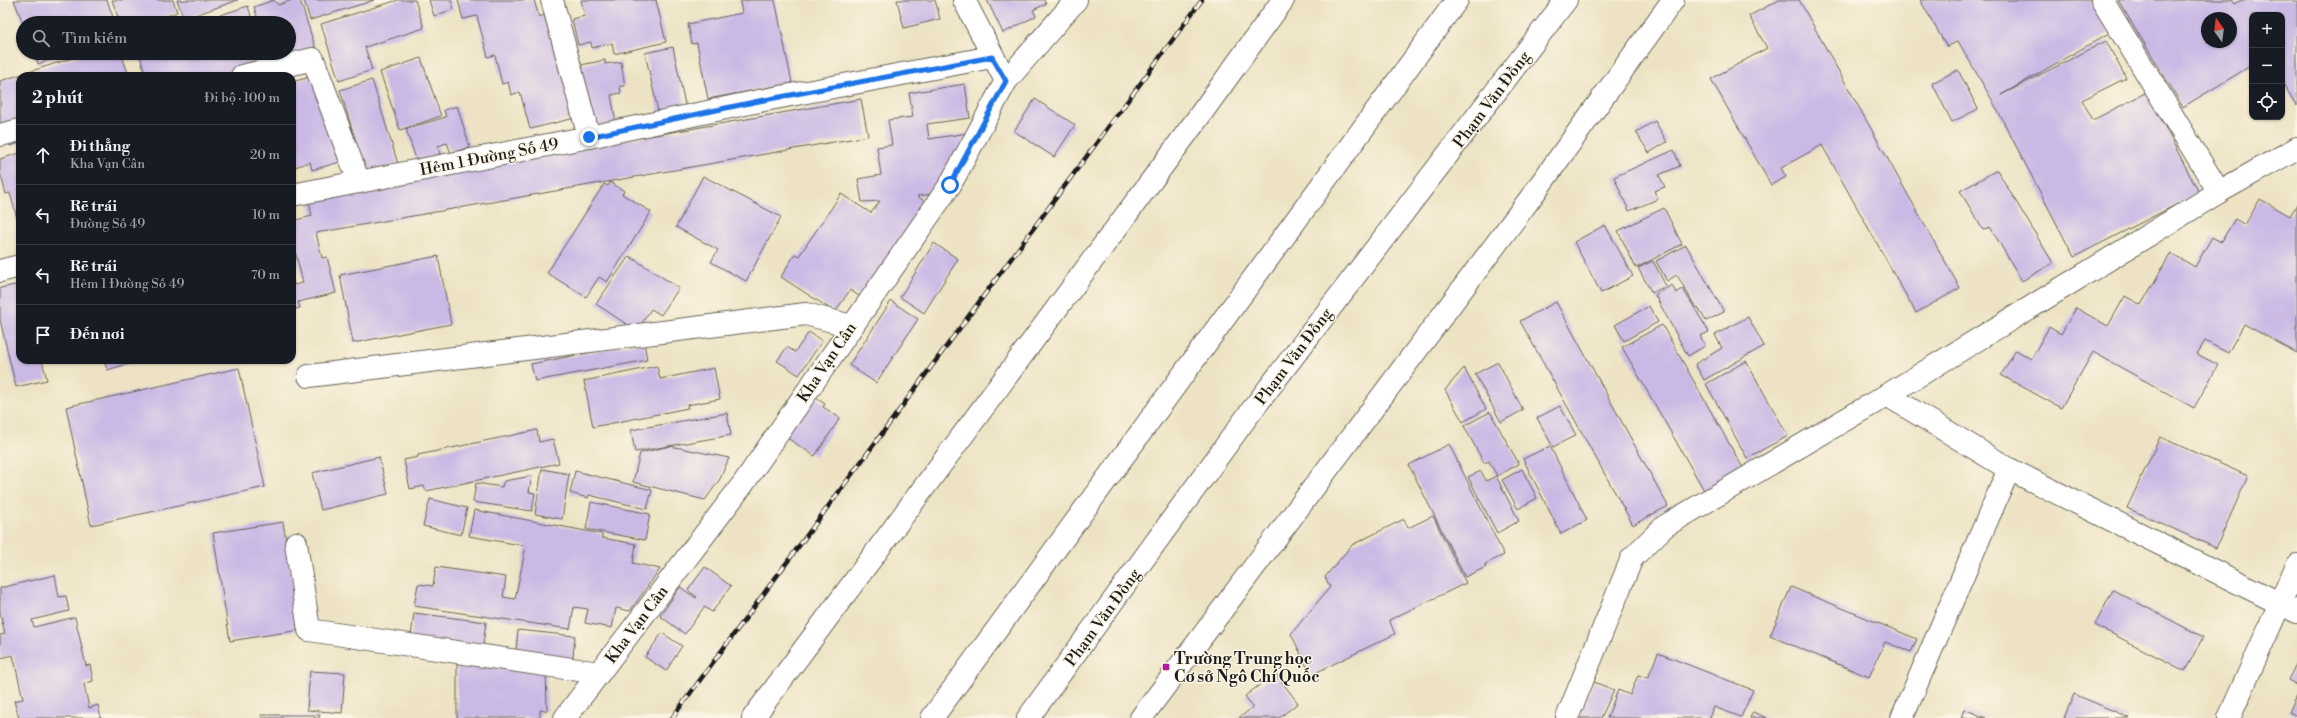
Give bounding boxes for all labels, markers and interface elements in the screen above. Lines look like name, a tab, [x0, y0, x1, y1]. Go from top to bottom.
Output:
north arrow	[2201, 12, 2237, 48]
map controls	[2249, 12, 2285, 120]
button: +	[2249, 12, 2285, 48]
search box	[16, 16, 296, 60]
icon: search	[30, 27, 52, 49]
text: Tìm kiếm	[62, 29, 127, 48]
street label: Phạm Văn Đồng	[1449, 47, 1535, 152]
button: −	[2249, 48, 2285, 84]
button: locate	[2249, 84, 2285, 120]
text: 2 phút	[32, 87, 83, 109]
text: Đi bộ · 100 m	[204, 90, 280, 106]
route end	[580, 128, 598, 146]
street label: Hẻm 1 Đường Số 49	[418, 134, 560, 180]
text: Đi thẳng	[70, 137, 130, 156]
icon: ahead	[32, 144, 54, 166]
text: 20 m	[250, 147, 280, 163]
text: Kha Vạn Cân	[70, 156, 145, 172]
route start	[941, 176, 959, 194]
text: Rẽ trái	[70, 197, 117, 216]
icon: left	[32, 204, 54, 226]
text: 10 m	[252, 207, 280, 223]
text: Đường Số 49	[70, 216, 145, 232]
text: Rẽ trái	[70, 257, 117, 276]
icon: left	[32, 264, 54, 286]
text: 70 m	[251, 267, 280, 283]
text: Hẻm 1 Đường Số 49	[70, 276, 184, 292]
street label: Phạm Văn Đồng	[1251, 304, 1337, 409]
street label: Kha Vạn Cân	[793, 318, 861, 406]
icon: arrive	[32, 324, 54, 346]
text: Đến nơi	[70, 325, 124, 344]
street label: Phạm Văn Đồng	[1061, 564, 1145, 670]
street label: Kha Vạn Cân	[601, 581, 673, 667]
place label: Trường Trung học Cơ sở Ngô Chí Quốc	[1174, 649, 1320, 687]
marker: Trường Trung học Cơ sở Ngô Chí Quốc	[1161, 662, 1171, 672]

